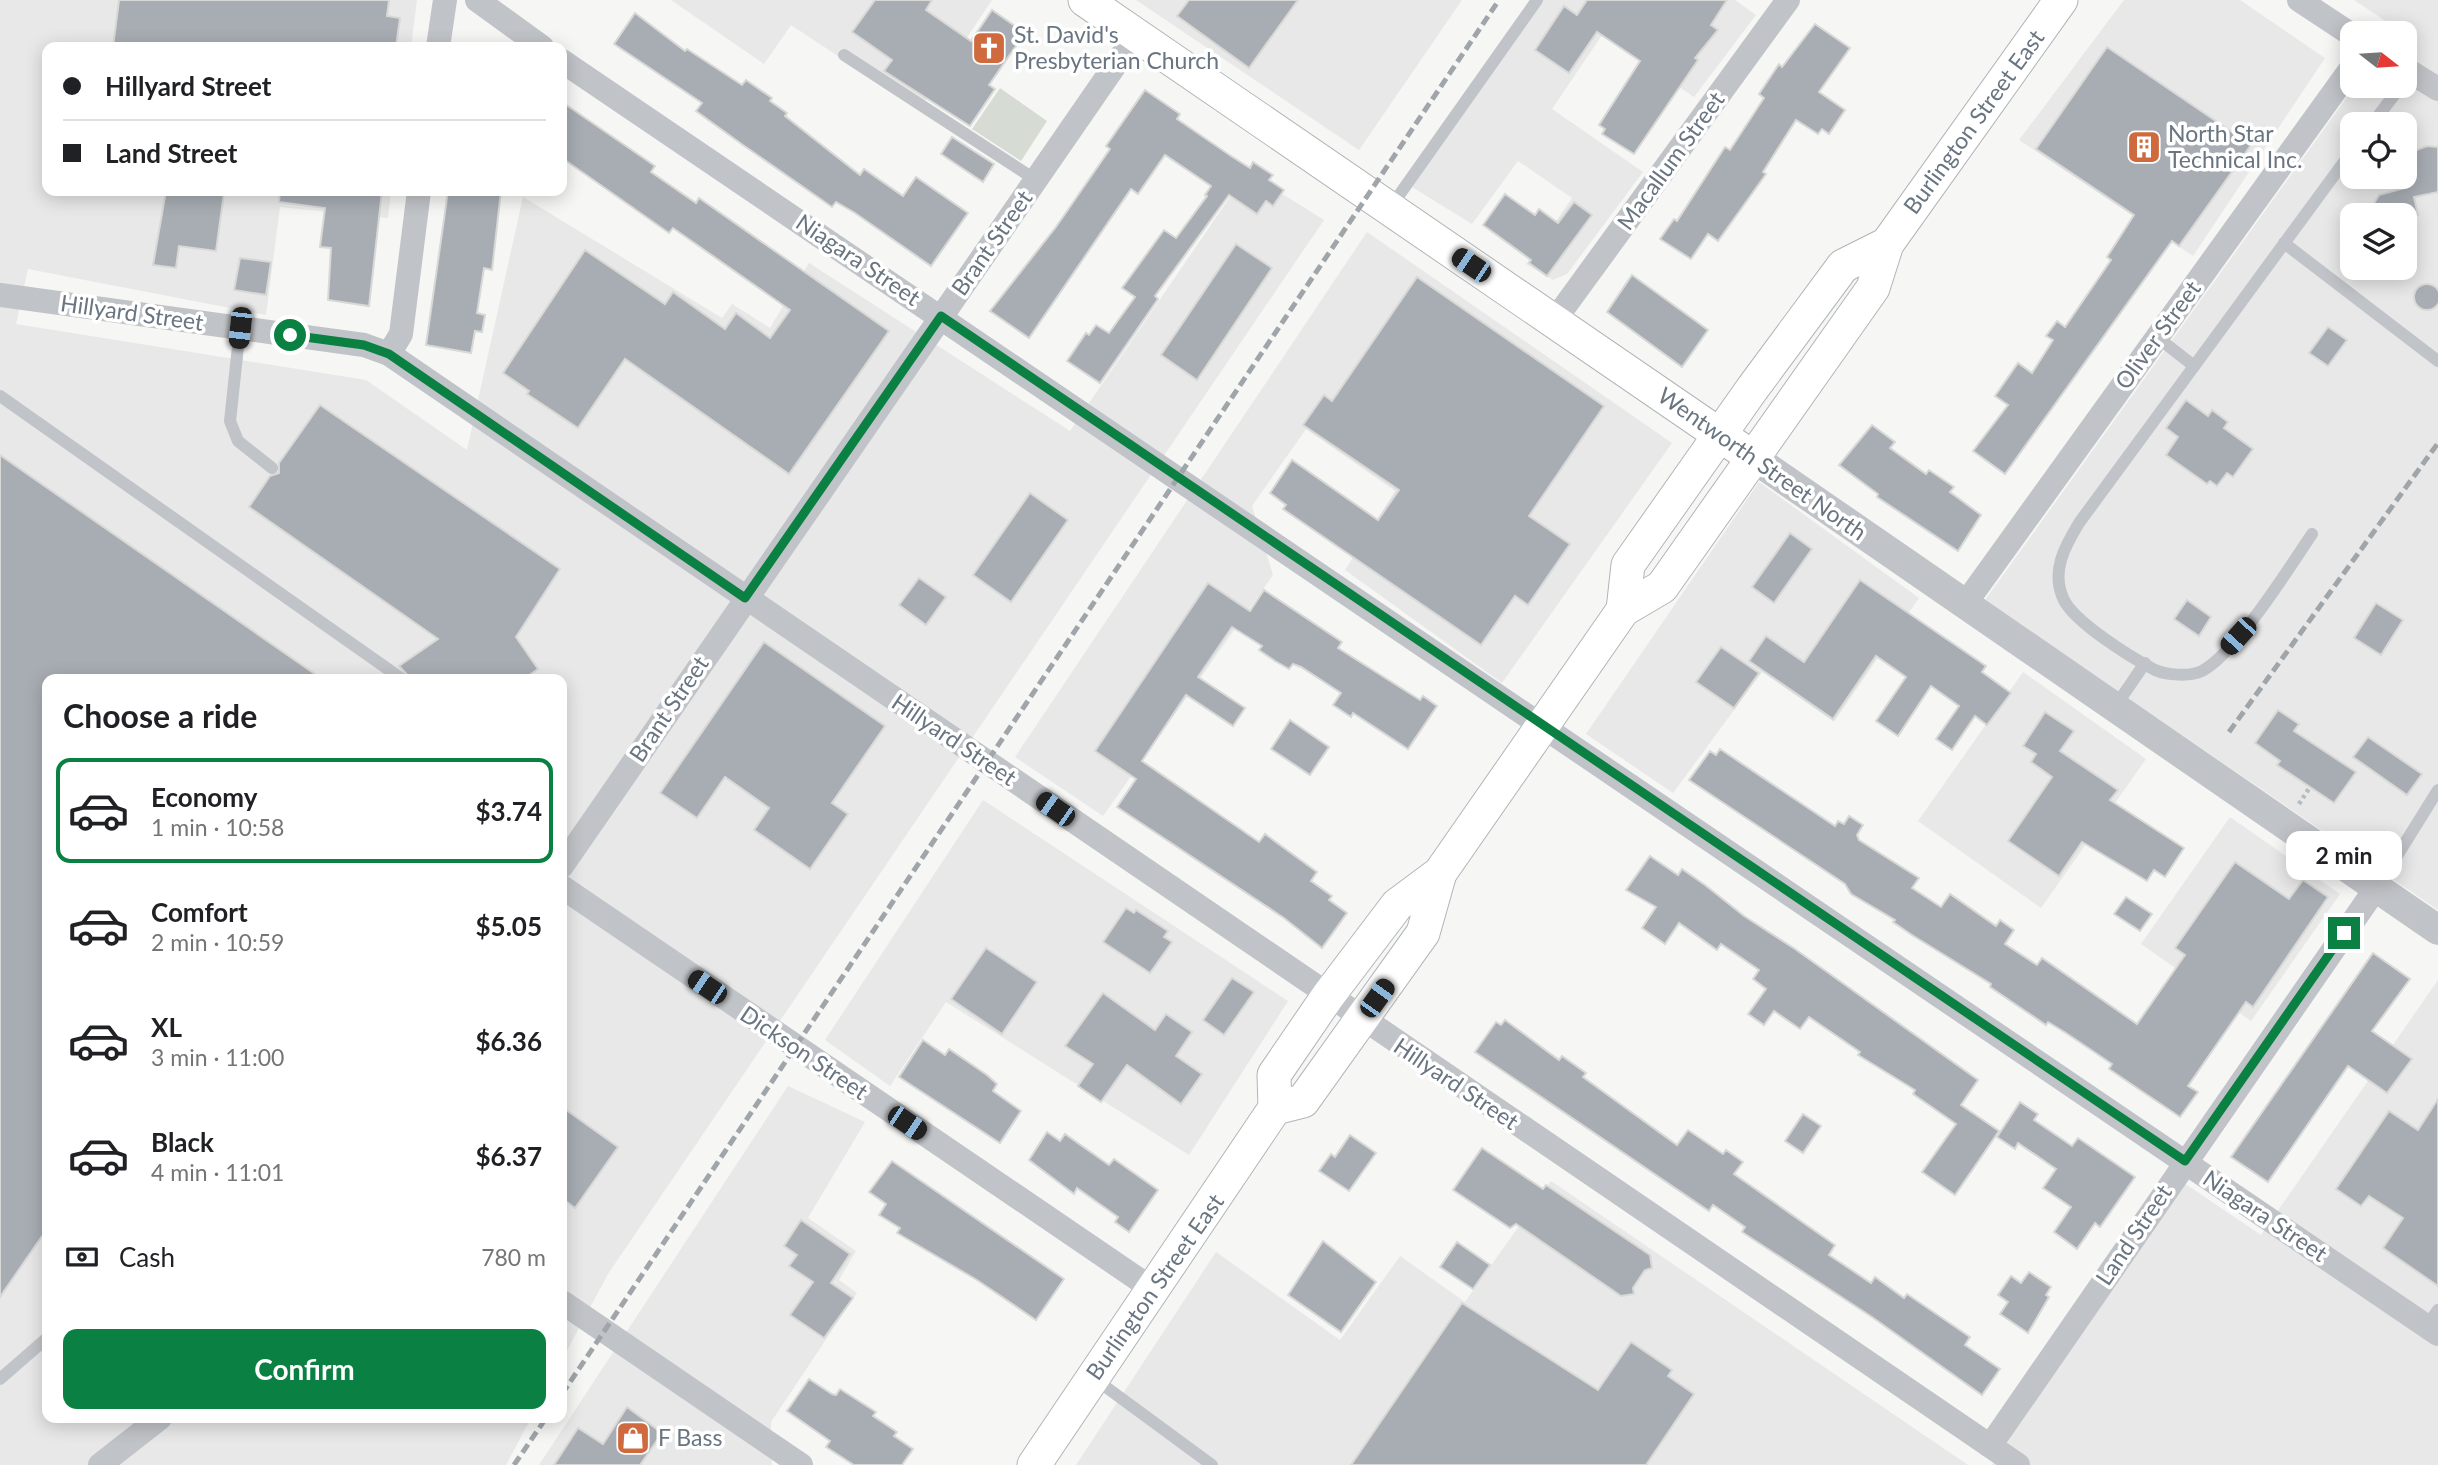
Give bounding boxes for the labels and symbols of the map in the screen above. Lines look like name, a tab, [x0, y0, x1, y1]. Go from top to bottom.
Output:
place label: St. David's Presbyterian Church	[1014, 20, 1219, 74]
north arrow	[2340, 21, 2417, 98]
street label: Burlington Street East	[1897, 23, 2050, 219]
church icon: St. David's Presbyterian Church	[970, 29, 1008, 67]
street label: Macallum Street	[1611, 85, 1730, 235]
place label: North Star Technical Inc.	[2168, 119, 2302, 173]
building icon: North Star Technical Inc.	[2125, 128, 2163, 166]
street label: Brant Street	[945, 184, 1038, 300]
street label: Niagara Street	[791, 207, 927, 311]
car	[1448, 245, 1495, 285]
street label: Oliver Street	[2108, 274, 2206, 394]
street label: Hillyard Street	[59, 288, 206, 336]
car	[228, 306, 253, 350]
route start	[274, 319, 306, 351]
street label: Wentworth Street North	[1653, 381, 1872, 546]
car	[2217, 613, 2260, 659]
street label: Brant Street	[623, 650, 714, 767]
street label: Hillyard Street	[887, 687, 1023, 791]
car	[1032, 788, 1079, 830]
callout: 2 min	[2286, 832, 2402, 880]
route end	[2328, 917, 2360, 949]
car	[684, 967, 731, 1007]
car	[1357, 975, 1398, 1021]
street label: Dickson Street	[735, 999, 874, 1106]
street label: Hillyard Street	[1389, 1031, 1525, 1135]
car	[884, 1103, 931, 1143]
street label: Niagara Street	[2198, 1163, 2334, 1267]
street label: Land Street	[2089, 1178, 2177, 1290]
street label: Burlington Street East	[1079, 1187, 1229, 1385]
shop icon: F Bass	[614, 1419, 652, 1457]
place label: F Bass	[658, 1423, 722, 1451]

